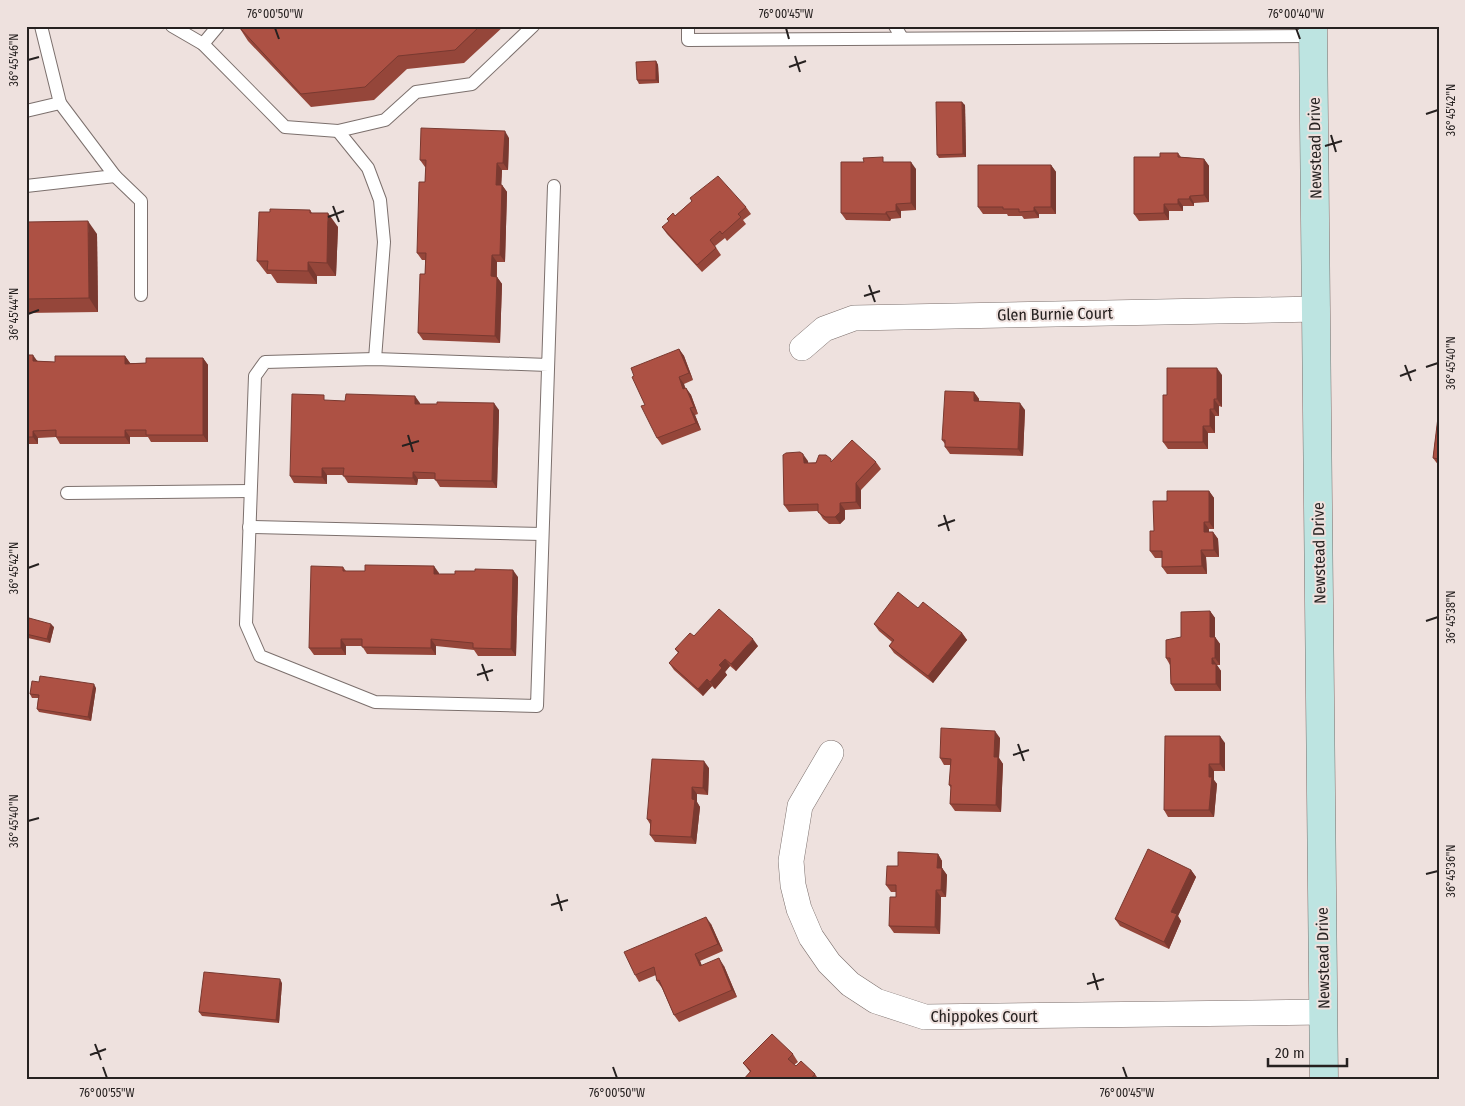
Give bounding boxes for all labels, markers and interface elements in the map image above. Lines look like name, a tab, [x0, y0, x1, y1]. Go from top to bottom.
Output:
text: 76°00'50"W	[247, 7, 303, 21]
text: 76°00'45"W	[759, 7, 813, 21]
text: 76°00'40"W	[1268, 7, 1324, 21]
text: 36°45'46"N	[7, 34, 21, 87]
text: 36°45'42"N	[1444, 84, 1458, 136]
street label: Newstead Drive	[1305, 97, 1325, 199]
text: 36°45'44"N	[7, 288, 21, 340]
street label: Glen Burnie Court	[997, 303, 1114, 325]
text: 36°45'40"N	[1444, 336, 1458, 390]
street label: Newstead Drive	[1309, 502, 1329, 604]
text: 36°45'42"N	[7, 542, 21, 594]
text: 36°45'38"N	[1444, 590, 1458, 644]
text: 36°45'40"N	[7, 794, 21, 848]
text: 36°45'36"N	[1444, 844, 1458, 898]
street label: Newstead Drive	[1313, 907, 1333, 1009]
street label: Chippokes Court	[930, 1007, 1038, 1026]
scale bar	[1268, 1036, 1346, 1068]
text: 20 m	[1275, 1044, 1305, 1062]
text: 76°00'55"W	[80, 1086, 134, 1100]
text: 76°00'50"W	[589, 1086, 645, 1100]
text: 76°00'45"W	[1100, 1086, 1154, 1100]

